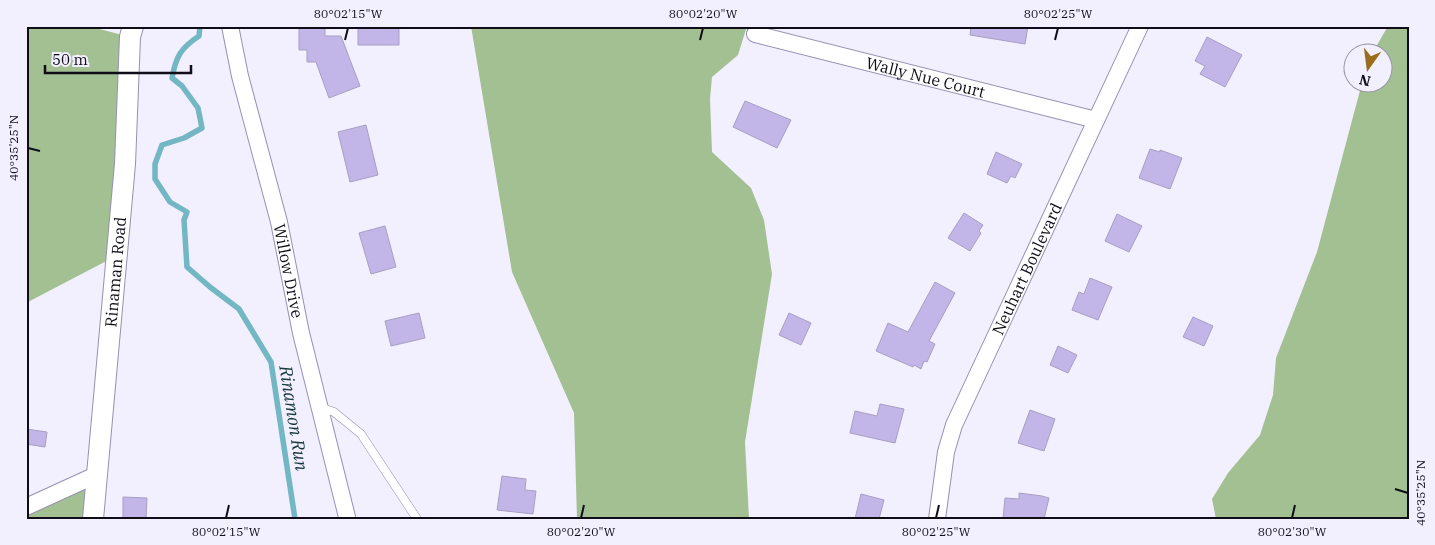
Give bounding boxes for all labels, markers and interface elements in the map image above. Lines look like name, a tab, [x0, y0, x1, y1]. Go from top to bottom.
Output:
text: 80°02'15"W	[314, 6, 383, 21]
text: 80°02'20"W	[669, 6, 738, 21]
text: 80°02'25"W	[1024, 6, 1093, 21]
scale bar	[45, 42, 191, 74]
north arrow	[1342, 42, 1392, 92]
text: 50 m	[52, 50, 88, 69]
street label: Wally Nue Court	[864, 52, 988, 102]
text: N	[1357, 71, 1372, 91]
text: 40°35'25"N	[6, 115, 21, 181]
street label: Neuhart Boulevard	[987, 200, 1066, 338]
street label: Rinaman Road	[100, 216, 130, 328]
street label: Willow Drive	[270, 222, 308, 320]
water label: Rinamon Run	[274, 363, 314, 473]
text: 40°35'25"N	[1413, 460, 1428, 526]
text: 80°02'15"W	[192, 524, 261, 539]
text: 80°02'20"W	[547, 524, 616, 539]
text: 80°02'25"W	[902, 524, 971, 539]
text: 80°02'30"W	[1258, 524, 1327, 539]

